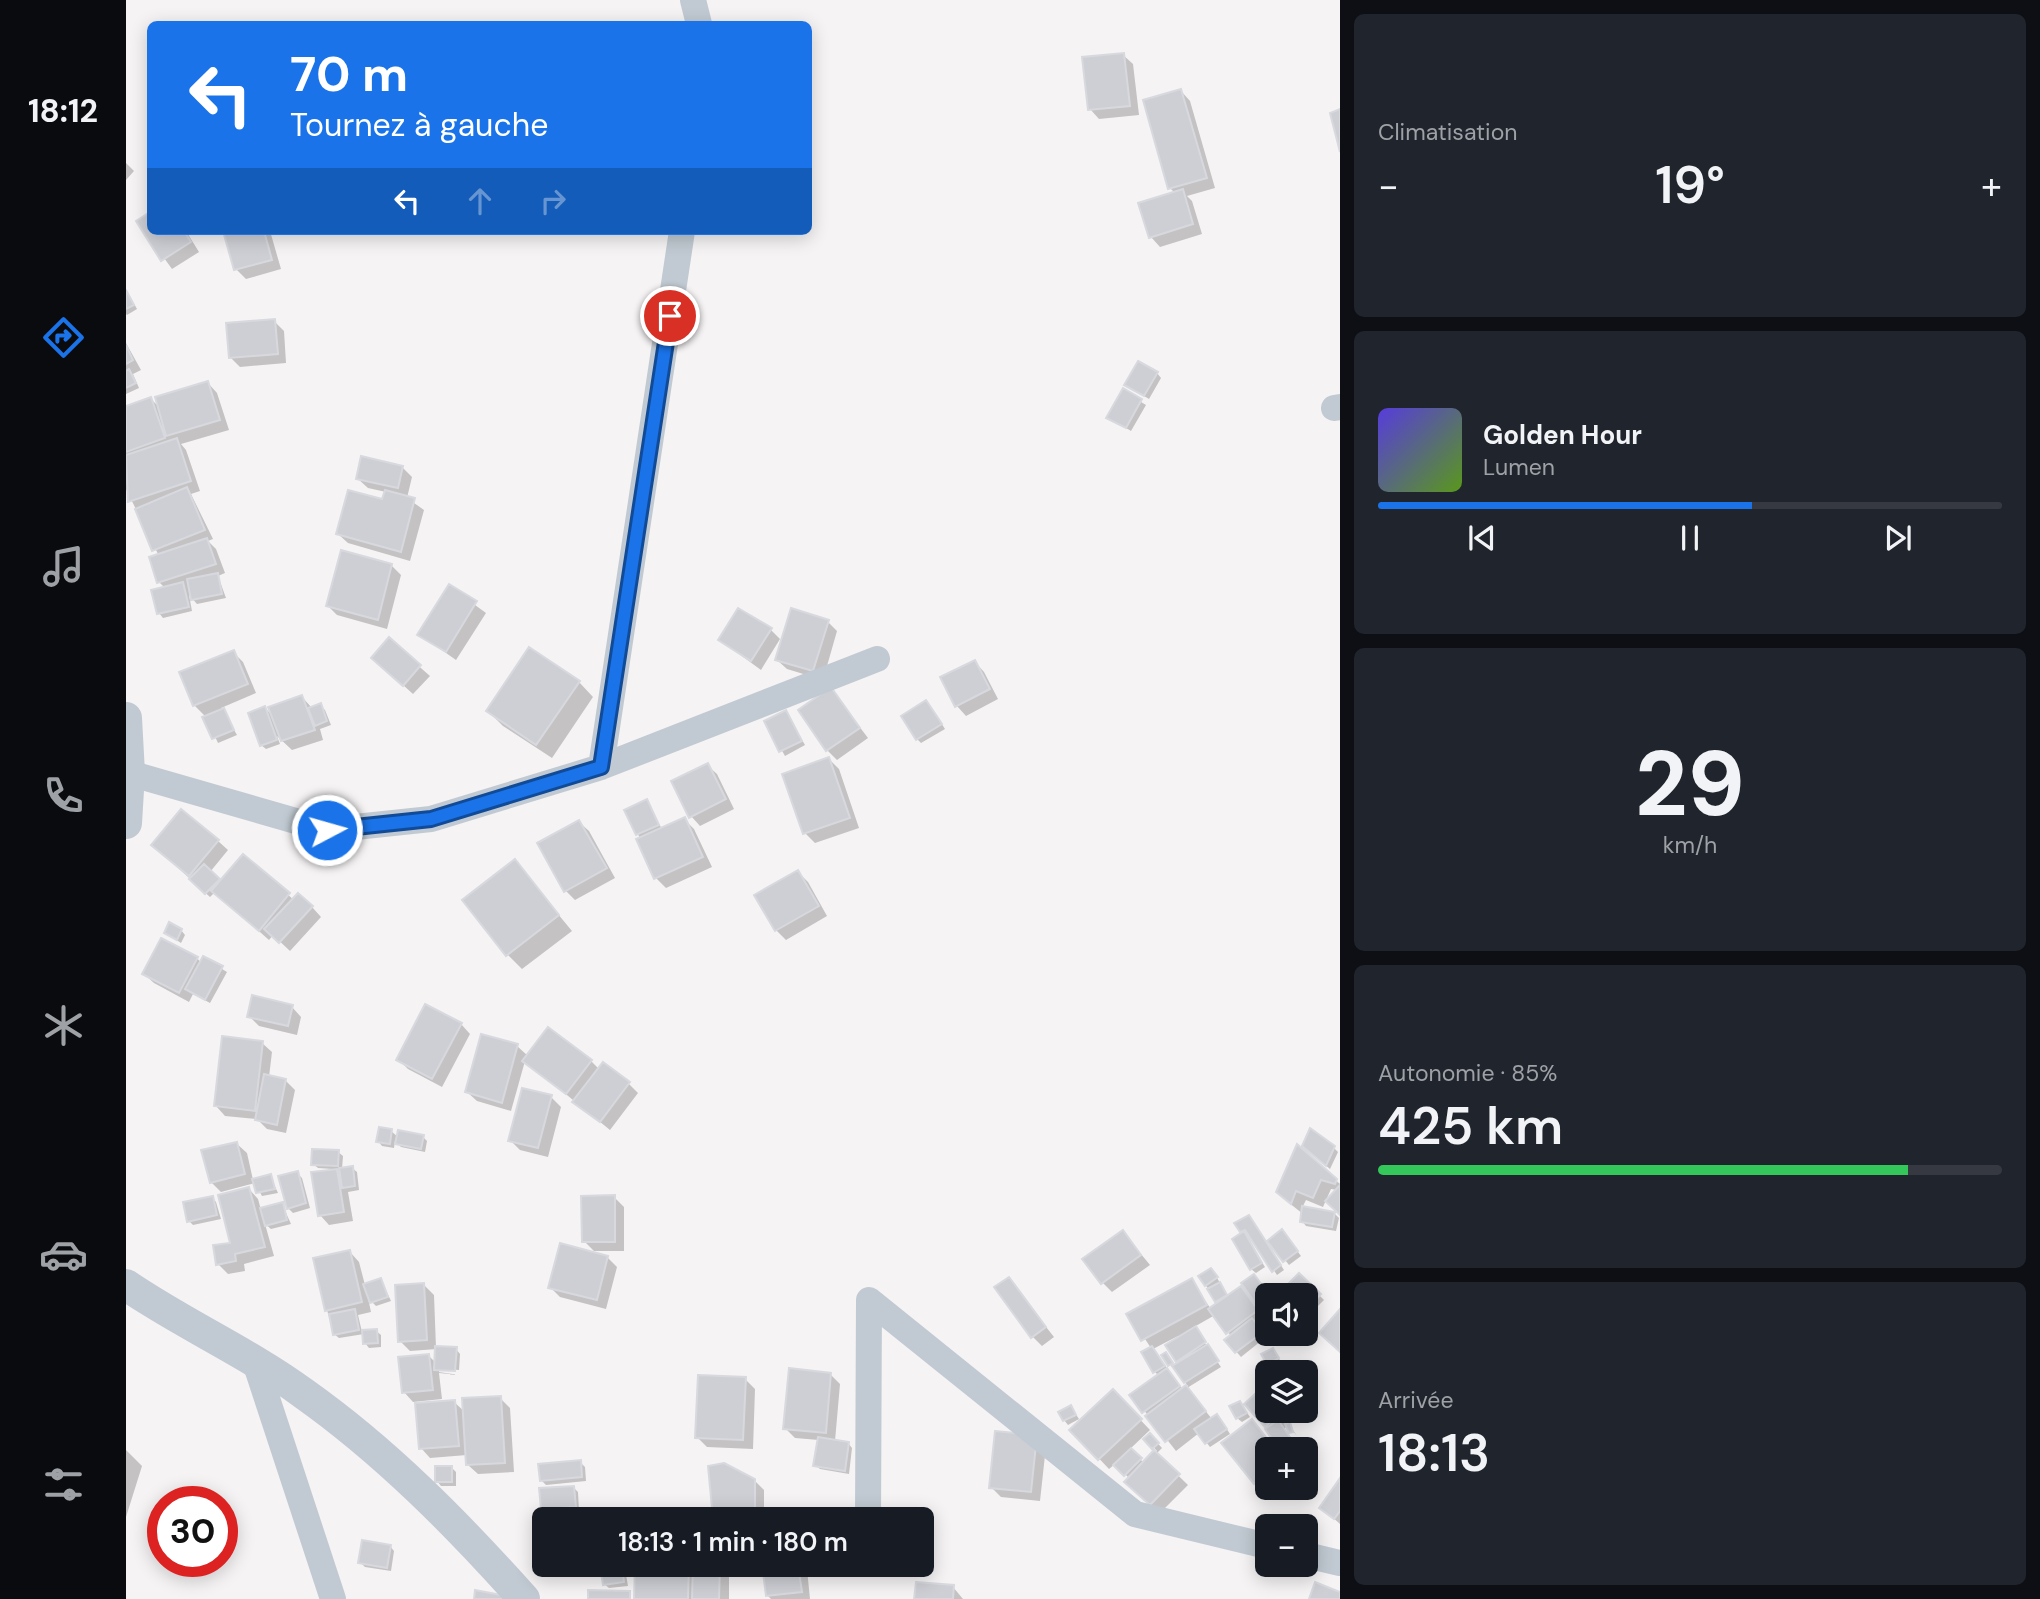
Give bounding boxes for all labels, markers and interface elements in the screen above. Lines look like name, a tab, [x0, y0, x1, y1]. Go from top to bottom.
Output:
text: 70 m	[290, 42, 408, 106]
icon: left	[175, 49, 266, 140]
text: 18:12	[28, 90, 98, 132]
text: Tournez à gauche	[290, 104, 548, 146]
text: Climatisation	[1378, 117, 1517, 147]
text: 19°	[1655, 151, 1725, 219]
text: −	[1378, 161, 1399, 211]
text: +	[1981, 161, 2002, 211]
icon: left	[388, 182, 426, 220]
icon: ahead	[461, 182, 499, 220]
icon: right	[534, 182, 572, 220]
pin	[640, 286, 700, 346]
icon: arrive	[651, 297, 689, 335]
icon: directions	[39, 313, 88, 362]
text: Golden Hour	[1483, 418, 1642, 452]
text: Lumen	[1483, 452, 1555, 482]
icon: previous	[1463, 519, 1501, 557]
icon: pause	[1671, 519, 1709, 557]
icon: next	[1879, 519, 1917, 557]
icon: music	[39, 542, 88, 591]
text: 29	[1635, 725, 1745, 843]
icon: phone	[39, 771, 88, 820]
position arrow	[290, 793, 364, 867]
text: km/h	[1663, 830, 1717, 860]
icon: climate	[39, 1001, 88, 1050]
text: Autonomie · 85%	[1378, 1058, 1557, 1088]
text: 425 km	[1378, 1092, 1563, 1160]
icon: car	[39, 1230, 88, 1279]
map controls	[1255, 1283, 1318, 1577]
button: sound	[1255, 1283, 1318, 1346]
button: layers	[1255, 1360, 1318, 1423]
text: Arrivée	[1378, 1385, 1454, 1415]
text: 18:13	[1378, 1419, 1490, 1487]
button: +	[1255, 1437, 1318, 1500]
icon: filters	[39, 1460, 88, 1509]
speed limit sign: 30	[147, 1486, 238, 1577]
button: −	[1255, 1514, 1318, 1577]
text: 18:13 · 1 min · 180 m	[618, 1525, 848, 1559]

